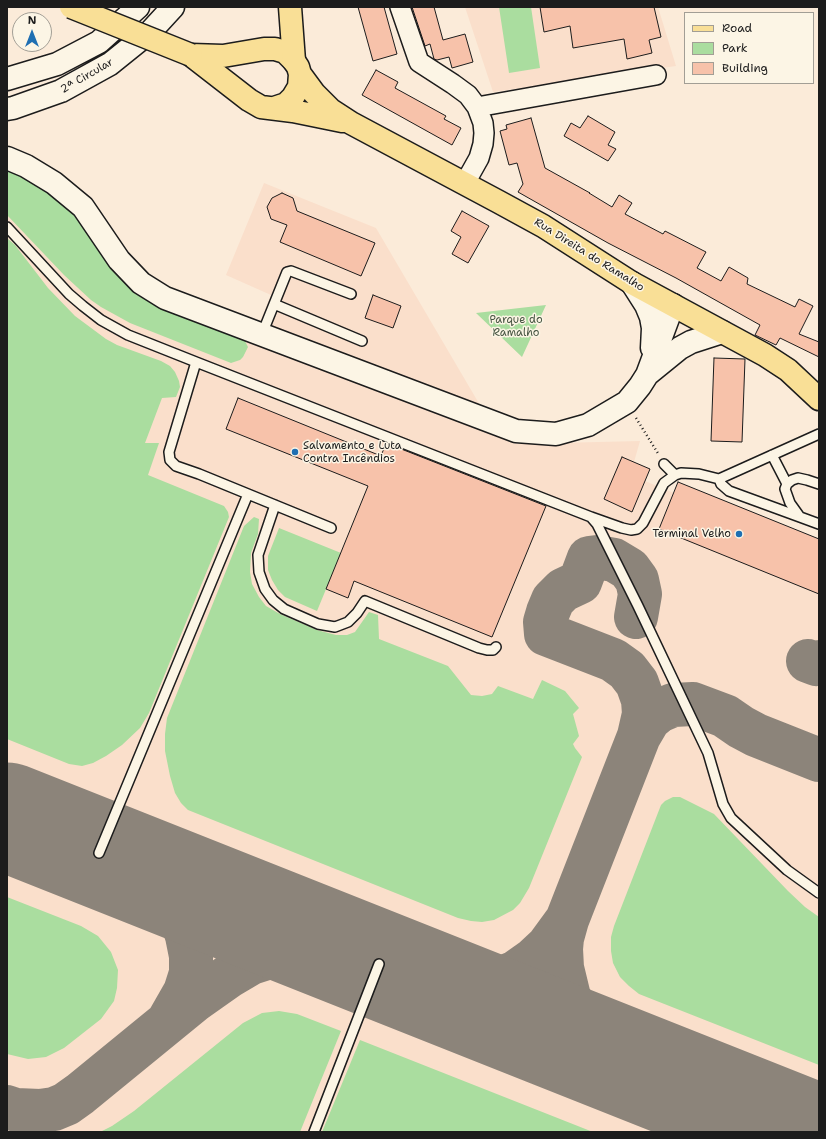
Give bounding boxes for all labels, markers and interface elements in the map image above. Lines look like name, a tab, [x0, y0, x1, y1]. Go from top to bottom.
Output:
north arrow	[12, 12, 52, 52]
legend	[684, 12, 814, 84]
text: N	[28, 13, 36, 28]
text: Road	[722, 20, 752, 36]
text: Park	[722, 40, 748, 56]
street label: 2ª Circular	[58, 56, 116, 96]
text: Building	[722, 60, 768, 76]
street label: Rua Direita do Ramalho	[531, 216, 647, 294]
park label: Parque do Ramalho	[489, 313, 543, 339]
place label: Salvamento e Luta Contra Incêndios	[303, 439, 402, 465]
marker: Salvamento e Luta Contra Incêndios	[290, 447, 300, 457]
place label: Terminal Velho	[652, 527, 731, 541]
marker: Terminal Velho	[734, 529, 744, 539]

